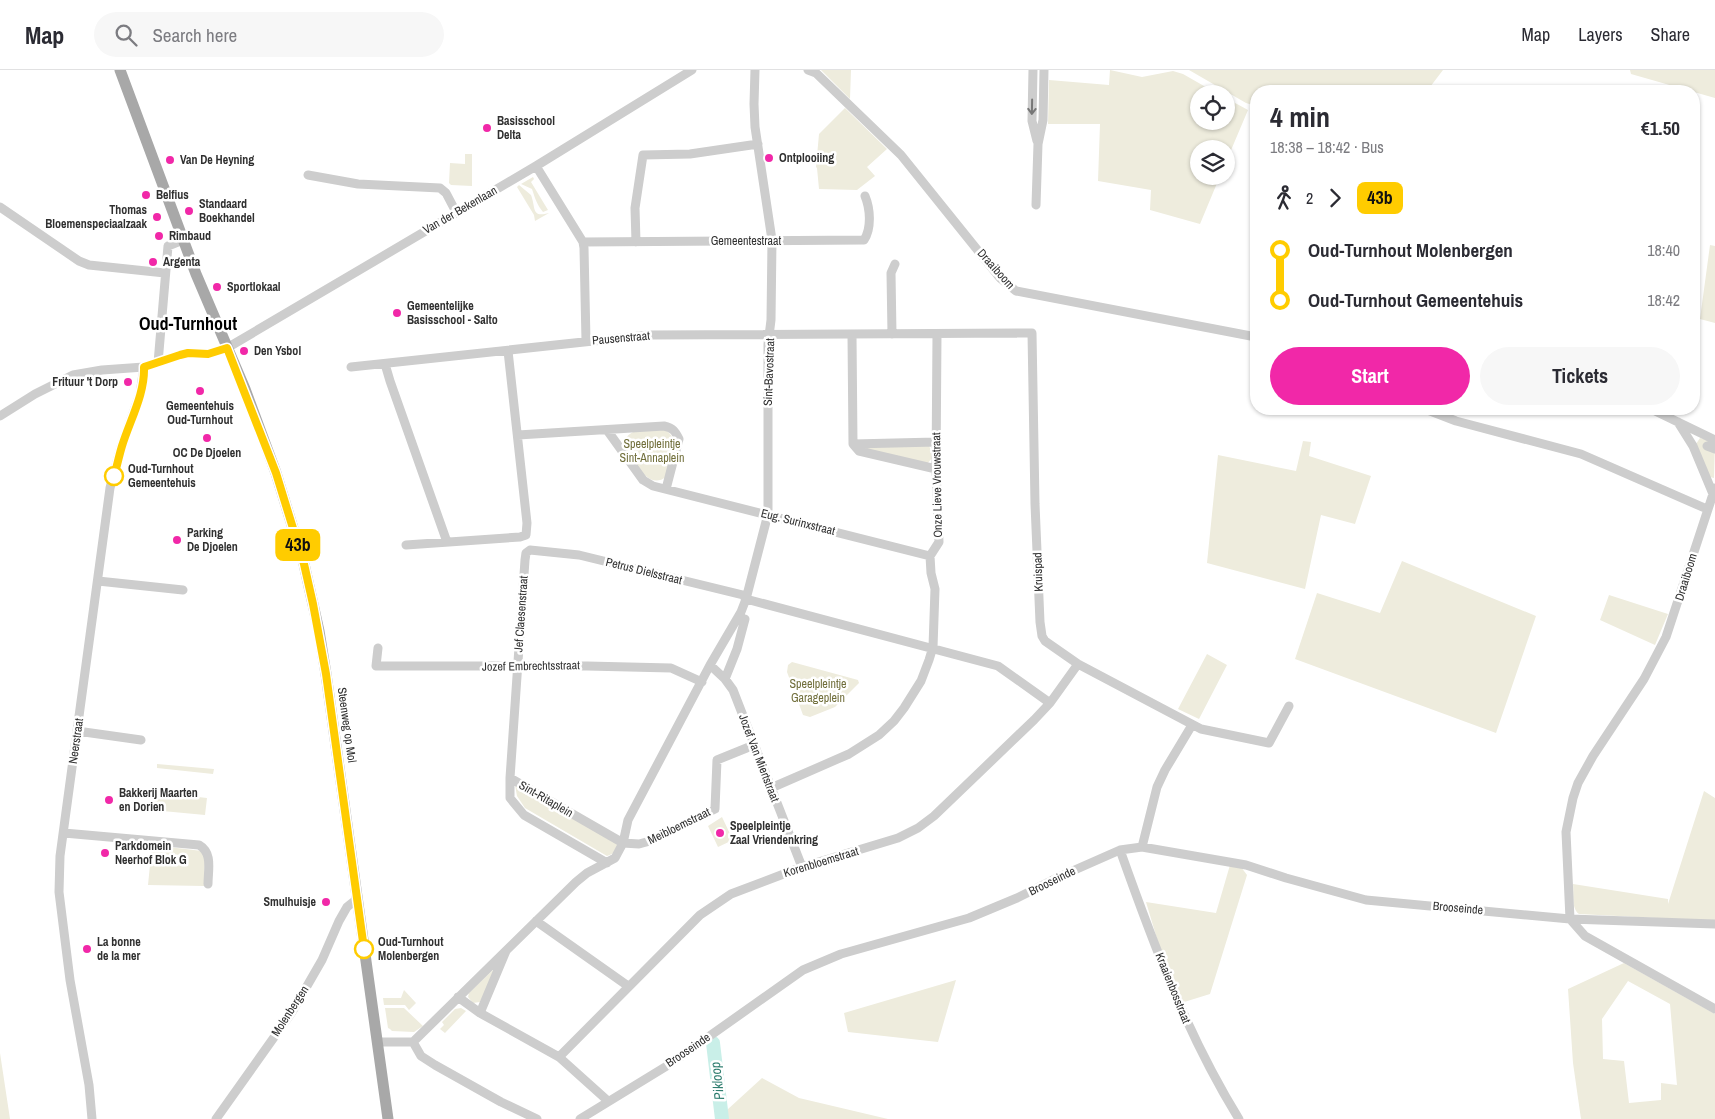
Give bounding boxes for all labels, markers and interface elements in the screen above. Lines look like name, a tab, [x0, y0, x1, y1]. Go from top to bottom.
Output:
search box	[94, 12, 444, 57]
text: Map	[25, 19, 64, 51]
icon: search	[112, 21, 140, 49]
text: Search here	[152, 22, 237, 48]
text: Map	[1522, 22, 1550, 47]
text: Layers	[1578, 22, 1623, 47]
text: Share	[1651, 22, 1690, 47]
map controls	[1190, 85, 1235, 185]
button: locate	[1190, 85, 1235, 130]
text: 4 min	[1270, 98, 1330, 136]
one-way arrow	[1028, 99, 1037, 115]
place label: Basisschool Delta	[497, 113, 555, 143]
text: €1.50	[1641, 115, 1680, 141]
marker: Basisschool Delta	[481, 122, 493, 134]
text: 18:38 – 18:42 · Bus	[1270, 136, 1384, 158]
button: layers	[1190, 140, 1235, 185]
place label: Ontplooiing	[779, 150, 834, 166]
place label: Van De Heyning	[180, 152, 254, 168]
marker: Ontplooiing	[763, 152, 775, 164]
marker: Van De Heyning	[164, 154, 176, 166]
street label: Van der Bekenlaan	[420, 182, 500, 238]
icon: walk	[1270, 184, 1298, 212]
icon: forward	[1321, 184, 1349, 212]
text: 43b	[1367, 185, 1393, 210]
place label: Belfius	[156, 187, 189, 203]
text: 2	[1306, 187, 1313, 209]
marker: Belfius	[140, 189, 152, 201]
place label: Standaard Boekhandel	[199, 196, 255, 226]
place label: Thomas Bloemenspeciaalzaak	[45, 202, 148, 232]
marker: Standaard Boekhandel	[183, 205, 195, 217]
marker: Thomas Bloemenspeciaalzaak	[151, 211, 163, 223]
place label: Rimbaud	[169, 228, 211, 244]
marker: Rimbaud	[153, 230, 165, 242]
street label: Gemeentestraat	[711, 233, 782, 249]
text: Oud-Turnhout Molenbergen	[1308, 237, 1513, 263]
text: 18:40	[1647, 239, 1680, 261]
street label: Draaiboom	[974, 246, 1018, 292]
place label: Argenta	[163, 254, 201, 270]
marker: Argenta	[147, 256, 159, 268]
place label: Sportlokaal	[227, 279, 281, 295]
marker: Sportlokaal	[211, 281, 223, 293]
text: Oud-Turnhout Gemeentehuis	[1308, 287, 1523, 313]
text: 18:42	[1647, 289, 1680, 311]
place label: Gemeentelijke Basisschool - Salto	[407, 298, 498, 328]
marker: Gemeentelijke Basisschool - Salto	[391, 307, 403, 319]
district label: Oud-Turnhout	[139, 311, 237, 336]
street label: Pausenstraat	[591, 327, 651, 348]
street label: Sint-Bavostraat	[760, 338, 778, 406]
place label: Den Ysbol	[254, 343, 301, 359]
marker: Den Ysbol	[238, 345, 250, 357]
button: Start	[1270, 347, 1470, 405]
button: Tickets	[1480, 347, 1680, 405]
place label: Frituur 't Dorp	[52, 374, 118, 390]
marker: Frituur 't Dorp	[122, 376, 134, 388]
marker: Gemeentehuis Oud-Turnhout	[194, 385, 206, 397]
place label: Gemeentehuis Oud-Turnhout	[166, 398, 234, 428]
marker: OC De Djoelen	[201, 432, 213, 444]
street label: Onze Lieve Vrouwstraat	[928, 432, 946, 538]
park label: Speelpleintje Sint-Annaplein	[619, 436, 685, 466]
place label: OC De Djoelen	[173, 445, 241, 461]
place label: Oud-Turnhout Gemeentehuis	[128, 461, 196, 491]
marker: Oud-Turnhout Gemeentehuis	[104, 466, 124, 486]
street label: Eug. Surinxstraat	[759, 505, 837, 539]
place label: Parking De Djoelen	[187, 525, 238, 555]
line badge: 43b	[269, 529, 327, 561]
text: 43b	[285, 532, 311, 557]
marker: Parking De Djoelen	[171, 534, 183, 546]
street label: Draaiboom	[1671, 551, 1701, 603]
street label: Kruispad	[1029, 552, 1047, 592]
street label: Petrus Dielsstraat	[604, 554, 684, 588]
street label: Jef Claesenstraat	[510, 575, 532, 653]
street label: Jozef Embrechtsstraat	[482, 657, 580, 675]
park label: Speelpleintje Garageplein	[790, 676, 846, 706]
street label: Steenweg op Mol	[334, 686, 360, 764]
street label: Jozef Van Miertstraat	[735, 712, 783, 804]
street label: Neerstraat	[65, 717, 87, 765]
street label: Sint-Ritaplein	[516, 777, 576, 821]
place label: Bakkerij Maarten en Dorien	[119, 785, 198, 815]
marker: Bakkerij Maarten en Dorien	[103, 794, 115, 806]
street label: Meibloemstraat	[645, 804, 713, 848]
place label: Speelpleintje Zaal Vriendenkring	[730, 818, 818, 848]
marker: Speelpleintje Zaal Vriendenkring	[714, 827, 726, 839]
place label: Parkdomein Neerhof Blok G	[115, 838, 187, 868]
street label: Korenbloemstraat	[782, 843, 861, 881]
marker: Parkdomein Neerhof Blok G	[99, 847, 111, 859]
street label: Brooseinde	[1026, 863, 1078, 899]
place label: Smulhuisje	[263, 894, 317, 910]
marker: Smulhuisje	[320, 896, 332, 908]
street label: Brooseinde	[1432, 898, 1484, 918]
place label: La bonne de la mer	[97, 934, 141, 964]
place label: Oud-Turnhout Molenbergen	[378, 934, 444, 964]
marker: Oud-Turnhout Molenbergen	[354, 939, 374, 959]
marker: La bonne de la mer	[81, 943, 93, 955]
street label: Kraaienbosstraat	[1152, 950, 1195, 1026]
street label: Molenbergen	[268, 983, 312, 1039]
street label: Brooseinde	[663, 1029, 713, 1071]
water label: Pikloop	[706, 1061, 728, 1101]

